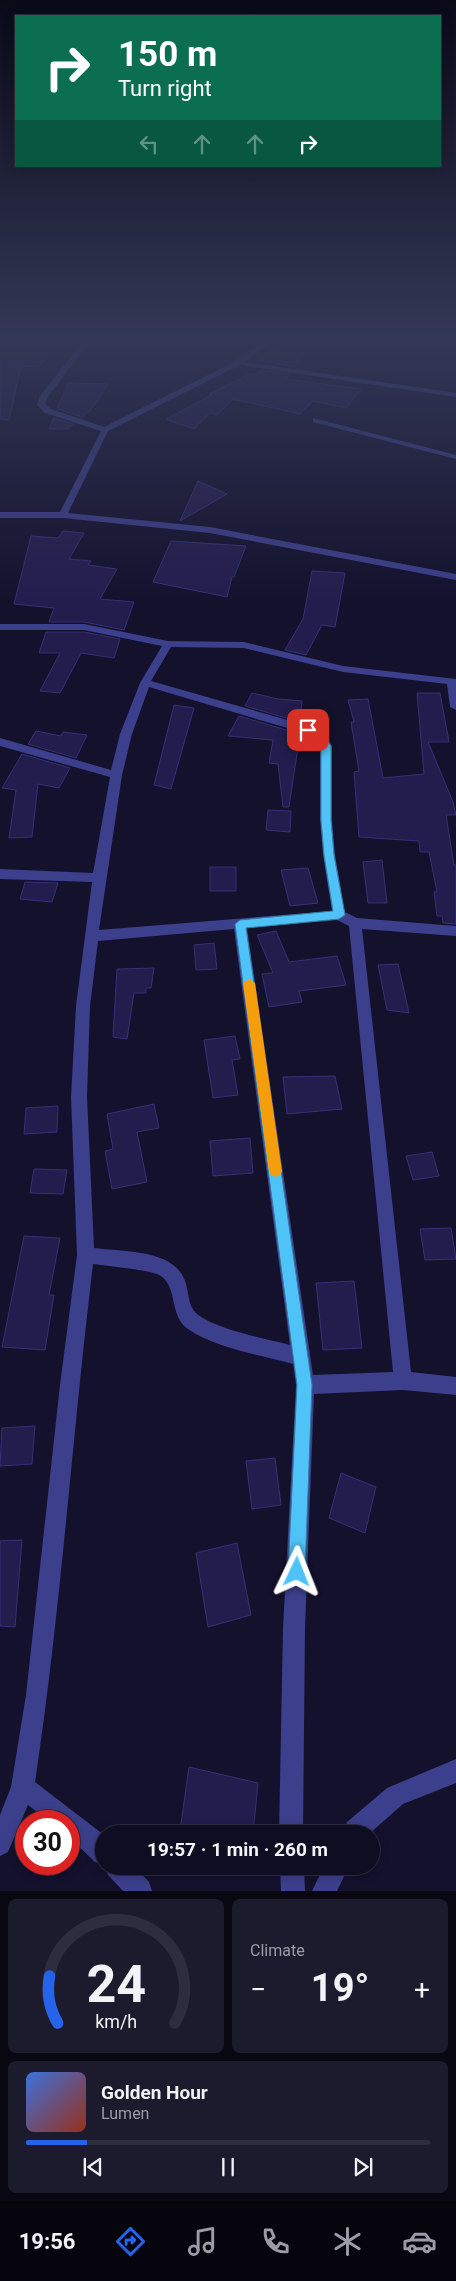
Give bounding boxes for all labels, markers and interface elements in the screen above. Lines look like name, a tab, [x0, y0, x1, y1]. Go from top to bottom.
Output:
text: 150 m	[118, 34, 217, 75]
icon: right	[35, 35, 100, 100]
text: Turn right	[118, 76, 212, 101]
icon: left	[135, 130, 163, 158]
icon: ahead	[188, 130, 216, 158]
icon: ahead	[241, 130, 269, 158]
icon: right	[294, 130, 322, 158]
pin	[287, 709, 329, 751]
icon: arrive	[294, 716, 322, 744]
position arrow	[270, 1545, 322, 1597]
speed limit sign: 30	[15, 1810, 80, 1875]
text: 19:57 · 1 min · 260 m	[147, 1838, 328, 1861]
text: Climate	[250, 1941, 305, 1960]
text: 24	[86, 1954, 146, 2015]
text: 19°	[311, 1966, 369, 2010]
text: −	[250, 1973, 266, 2006]
text: +	[414, 1973, 430, 2006]
text: km/h	[95, 2011, 137, 2032]
text: Golden Hour	[101, 2081, 208, 2104]
text: Lumen	[101, 2104, 149, 2123]
icon: previous	[79, 2153, 107, 2181]
icon: pause	[214, 2153, 242, 2181]
icon: next	[349, 2153, 377, 2181]
icon: directions	[113, 2224, 148, 2259]
icon: music	[185, 2224, 220, 2259]
icon: phone	[258, 2224, 293, 2259]
icon: climate	[330, 2224, 365, 2259]
icon: car	[402, 2224, 437, 2259]
text: 19:56	[19, 2229, 75, 2254]

